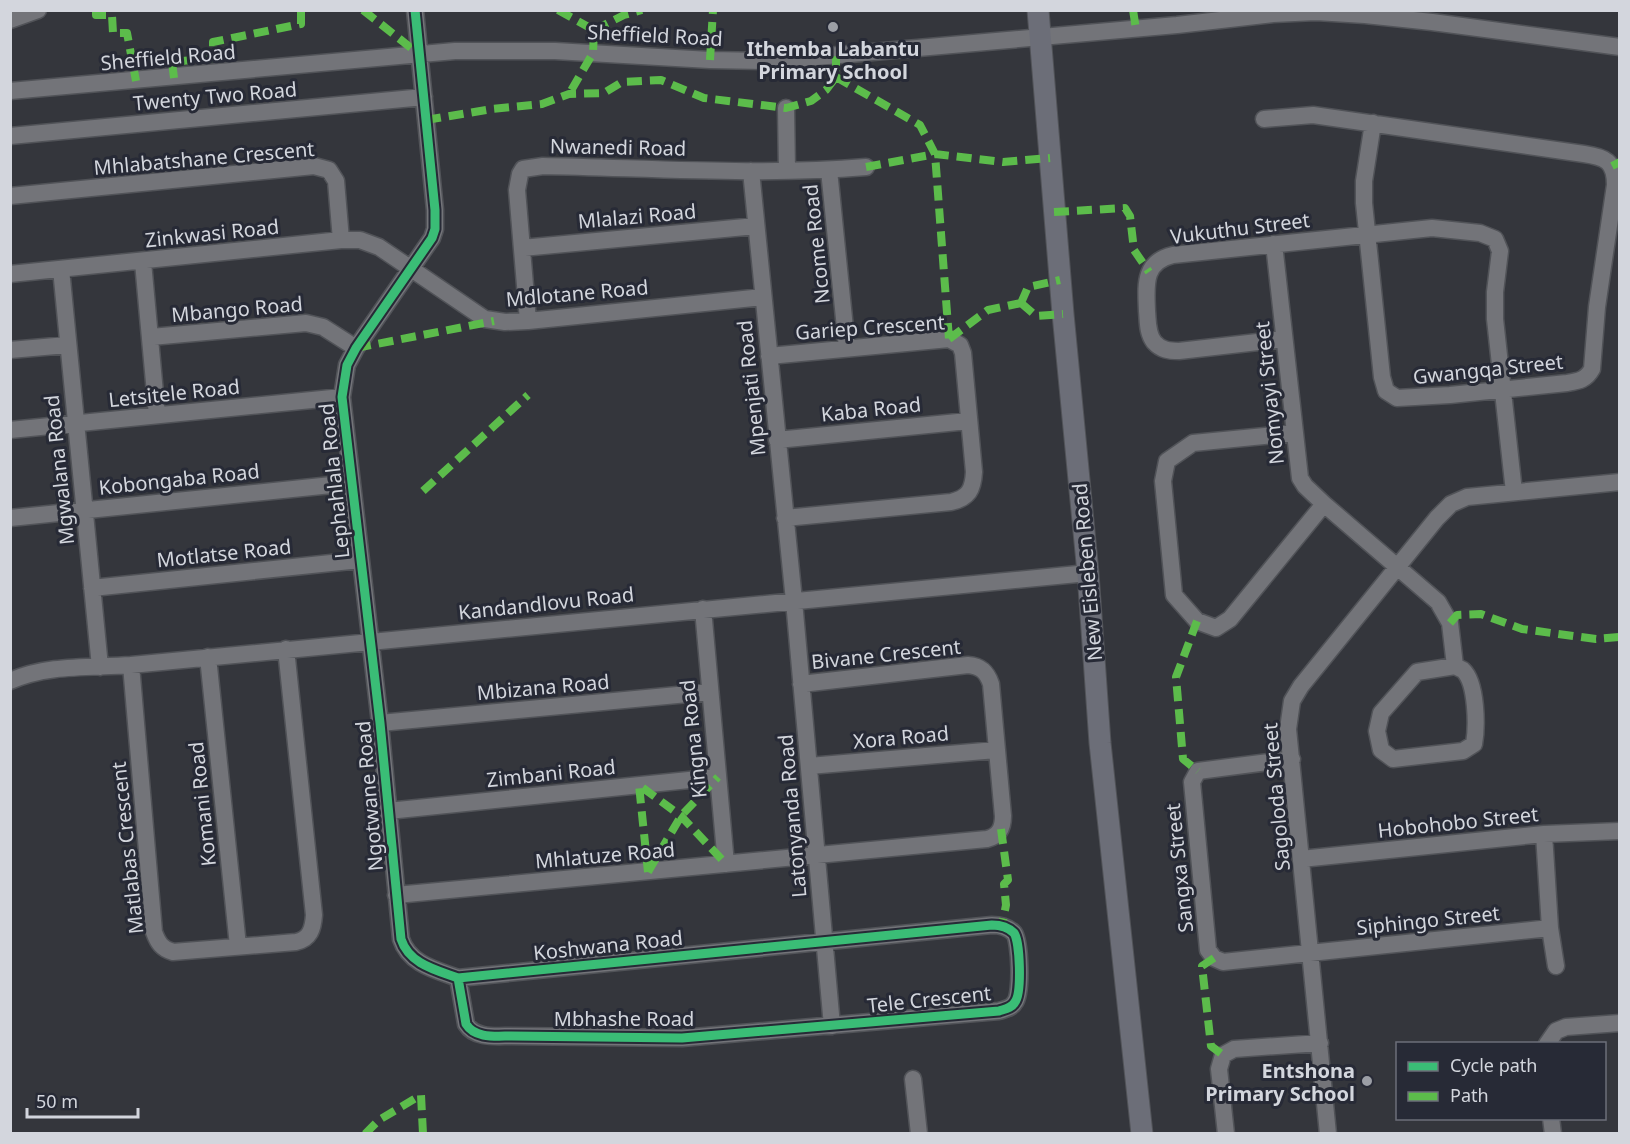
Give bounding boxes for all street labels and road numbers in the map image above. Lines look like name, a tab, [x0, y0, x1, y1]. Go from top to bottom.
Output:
street label: Sheffield Road	[587, 18, 723, 52]
street label: Sheffield Road	[99, 38, 237, 76]
street label: Twenty Two Road	[132, 75, 298, 117]
street label: Nwanedi Road	[550, 132, 686, 162]
street label: Mhlabatshane Crescent	[93, 135, 315, 181]
street label: Ncome Road	[796, 183, 836, 305]
street label: Mlalazi Road	[577, 197, 697, 235]
street label: Vukuthu Street	[1169, 206, 1311, 250]
street label: Zinkwasi Road	[144, 213, 280, 253]
street label: Mdlotane Road	[505, 273, 649, 313]
street label: Mbango Road	[170, 290, 304, 328]
street label: Gariep Crescent	[794, 308, 946, 346]
street label: Mpenjati Road	[730, 319, 772, 457]
street label: Nomyayi Street	[1248, 320, 1290, 466]
street label: Gwangqa Street	[1412, 348, 1564, 390]
street label: Letsitele Road	[107, 373, 241, 413]
street label: Kaba Road	[820, 390, 922, 428]
street label: Mgwalana Road	[38, 394, 80, 546]
street label: Lephahlala Road	[312, 402, 356, 560]
street label: Kobongaba Road	[97, 457, 261, 501]
street label: New Eisleben Road	[1066, 482, 1108, 662]
street label: Motlatse Road	[155, 533, 293, 573]
street label: Kandandlovu Road	[457, 580, 635, 626]
street label: Bivane Crescent	[810, 633, 962, 675]
street label: Mbizana Road	[476, 668, 610, 706]
street label: Kingna Road	[673, 678, 713, 800]
street label: Xora Road	[852, 719, 950, 755]
street label: Ngotwane Road	[349, 720, 389, 872]
street label: Sagoloda Street	[1256, 722, 1296, 872]
street label: Latonyanda Road	[771, 733, 813, 899]
street label: Komani Road	[182, 740, 222, 868]
street label: Zimbani Road	[485, 753, 617, 793]
street label: Matlabas Crescent	[105, 761, 149, 935]
street label: Hobohobo Street	[1376, 800, 1540, 844]
street label: Sangxa Street	[1159, 802, 1199, 934]
street label: Mhlatuze Road	[534, 835, 676, 875]
street label: Siphingo Street	[1355, 899, 1501, 941]
street label: Koshwana Road	[532, 924, 684, 966]
street label: Tele Crescent	[866, 979, 992, 1019]
street label: Mbhashe Road	[554, 1005, 694, 1032]

